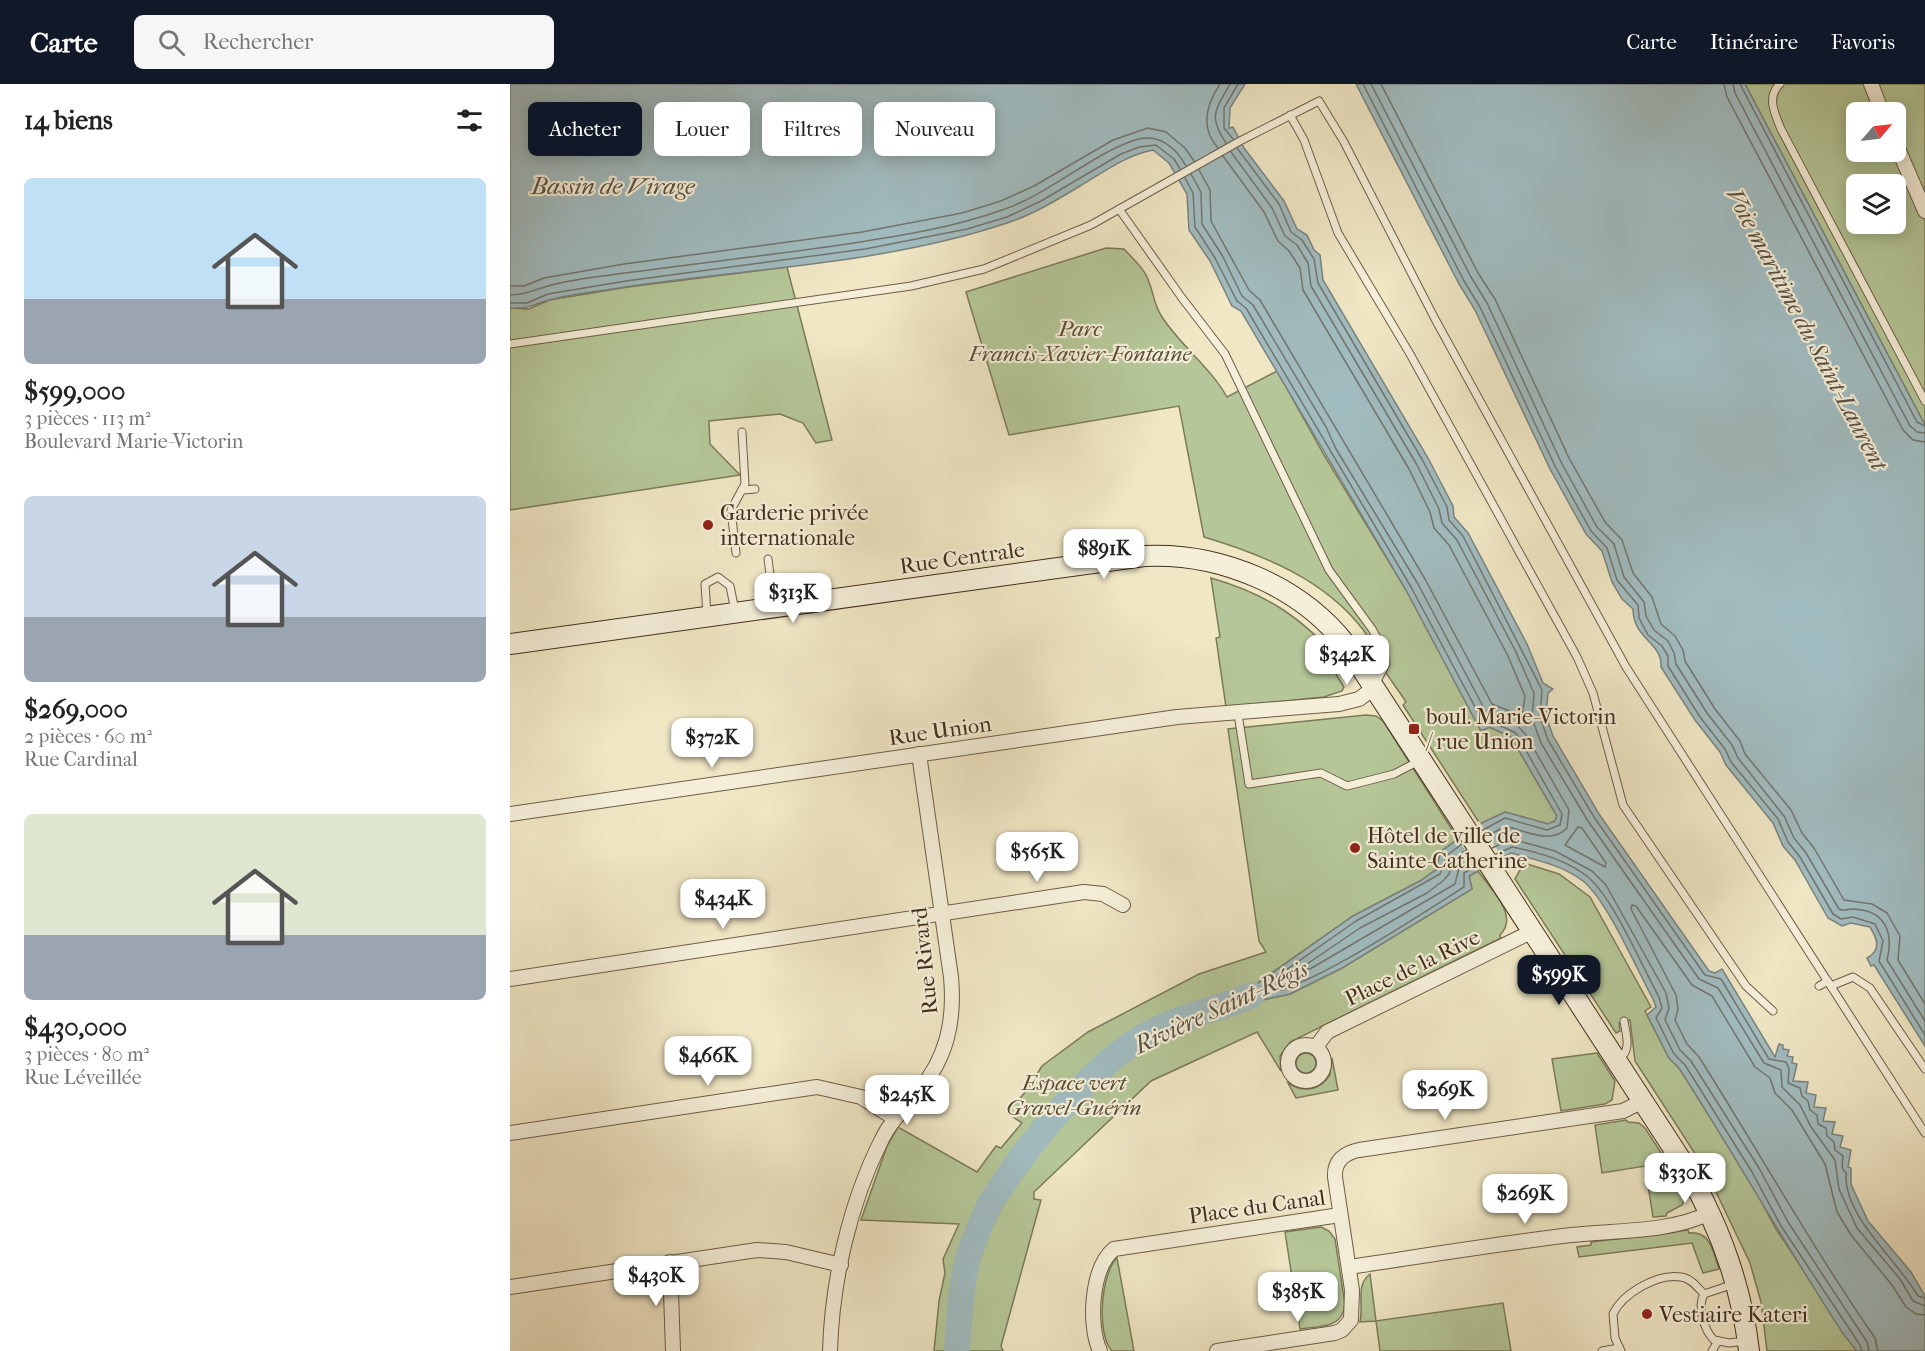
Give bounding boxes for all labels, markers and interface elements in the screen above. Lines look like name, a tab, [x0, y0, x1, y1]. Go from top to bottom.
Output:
search box	[134, 15, 554, 69]
text: Carte	[30, 26, 98, 59]
icon: search	[155, 26, 188, 59]
text: Rechercher	[203, 29, 313, 55]
text: Carte	[1626, 30, 1677, 54]
text: Itinéraire	[1710, 30, 1798, 54]
text: Favoris	[1831, 30, 1895, 54]
chip: Acheter	[528, 102, 642, 156]
chip: Louer	[654, 102, 750, 156]
chip: Filtres	[762, 102, 862, 156]
chip: Nouveau	[874, 102, 995, 156]
north arrow	[1846, 102, 1906, 162]
map controls	[1846, 102, 1906, 234]
icon: filters	[453, 104, 486, 137]
text: 14 biens	[24, 105, 113, 136]
water label: Bassin de Virage	[529, 172, 696, 200]
button: layers	[1846, 174, 1906, 234]
water label: Voie maritime du Saint-Laurent	[1721, 183, 1894, 476]
icon: home	[201, 217, 309, 325]
park label: Parc Francis-Xavier-Fontaine	[968, 316, 1192, 367]
text: $599,000	[24, 376, 125, 407]
text: 3 pièces · 113 m²	[24, 407, 151, 430]
text: Boulevard Marie-Victorin	[24, 430, 243, 453]
place label: Garderie privée internationale	[720, 500, 869, 551]
marker: Garderie privée internationale	[701, 518, 715, 532]
pin: $891K	[1062, 529, 1146, 580]
icon: home	[201, 535, 309, 643]
street label: Rue Centrale	[898, 536, 1026, 580]
text: $891K	[1077, 537, 1131, 560]
pin: $313K	[751, 573, 835, 624]
text: $313K	[768, 581, 818, 604]
pin: $342K	[1305, 635, 1389, 686]
text: $342K	[1319, 643, 1375, 666]
text: $269,000	[24, 694, 128, 725]
place label: boul. Marie-Victorin / rue Union	[1425, 704, 1617, 755]
street label: Rue Union	[887, 711, 993, 751]
pin: $372K	[670, 718, 754, 769]
marker: boul. Marie-Victorin / rue Union	[1407, 722, 1421, 736]
text: 2 pièces · 60 m²	[24, 725, 152, 748]
text: $372K	[685, 726, 739, 749]
text: Rue Cardinal	[24, 748, 138, 771]
place label: Hôtel de ville de Sainte-Catherine	[1367, 823, 1528, 874]
pin: $565K	[995, 832, 1079, 883]
text: $565K	[1010, 840, 1064, 863]
marker: Hôtel de ville de Sainte-Catherine	[1348, 841, 1362, 855]
icon: home	[201, 853, 309, 961]
pin: $434K	[681, 879, 765, 930]
text: $434K	[694, 887, 752, 910]
street label: Rue Rivard	[906, 905, 944, 1016]
street label: Place de la Rive	[1341, 924, 1484, 1012]
water label: Rivière Saint-Régis	[1128, 954, 1313, 1060]
pin: $599K	[1517, 955, 1601, 1006]
text: $599K	[1531, 963, 1587, 986]
text: $430,000	[24, 1012, 127, 1043]
pin: $466K	[666, 1036, 750, 1087]
text: 3 pièces · 80 m²	[24, 1043, 149, 1066]
text: $466K	[678, 1044, 738, 1067]
text: Rue Léveillée	[24, 1066, 142, 1089]
park label: Espace vert Gravel-Guérin	[1006, 1070, 1142, 1121]
pin: $269K	[1403, 1070, 1487, 1121]
pin: $245K	[865, 1075, 949, 1126]
text: $269K	[1416, 1078, 1474, 1101]
text: $245K	[879, 1083, 935, 1106]
pin: $330K	[1643, 1153, 1727, 1204]
text: $330K	[1659, 1161, 1712, 1184]
pin: $269K	[1483, 1174, 1567, 1225]
text: $269K	[1496, 1182, 1554, 1205]
street label: Place du Canal	[1187, 1185, 1327, 1229]
pin: $430K	[614, 1256, 698, 1307]
text: $430K	[628, 1264, 684, 1287]
pin: $385K	[1256, 1272, 1340, 1323]
text: $385K	[1272, 1280, 1324, 1303]
place label: Vestiaire Kateri	[1658, 1302, 1808, 1328]
marker: Vestiaire Kateri	[1640, 1307, 1654, 1321]

